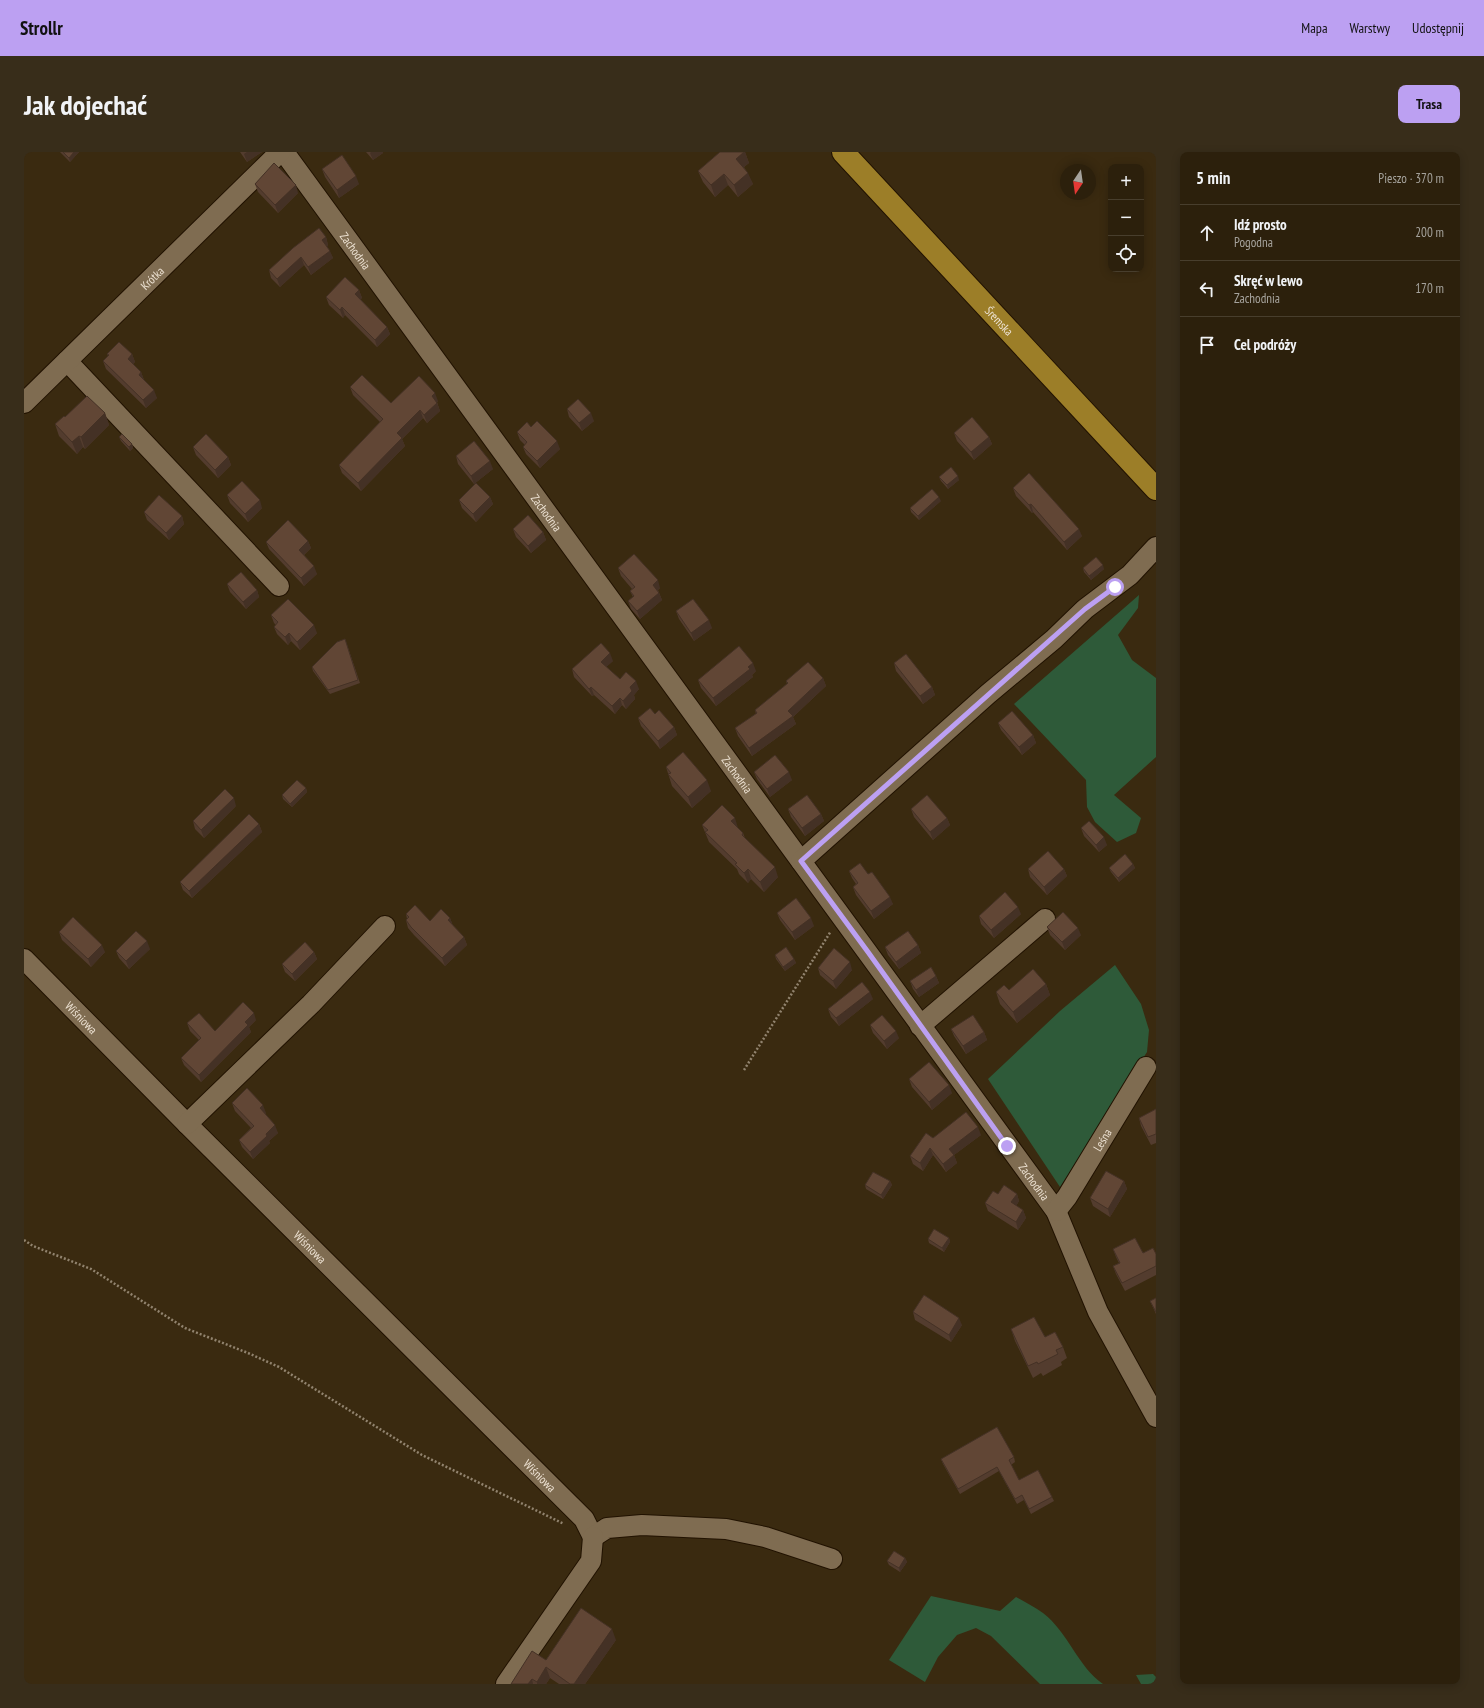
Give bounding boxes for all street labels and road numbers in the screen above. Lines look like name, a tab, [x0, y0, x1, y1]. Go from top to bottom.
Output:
street label: Zachodnia	[337, 229, 375, 272]
street label: Krótka	[137, 263, 167, 292]
street label: Śremska	[982, 303, 1017, 338]
street label: Zachodnia	[528, 491, 565, 534]
street label: Zachodnia	[719, 753, 756, 796]
street label: Wiśniowa	[62, 998, 101, 1037]
street label: Leśna	[1089, 1125, 1115, 1154]
street label: Zachodnia	[1016, 1160, 1053, 1203]
street label: Wiśniowa	[291, 1227, 330, 1266]
street label: Wiśniowa	[521, 1456, 560, 1495]

